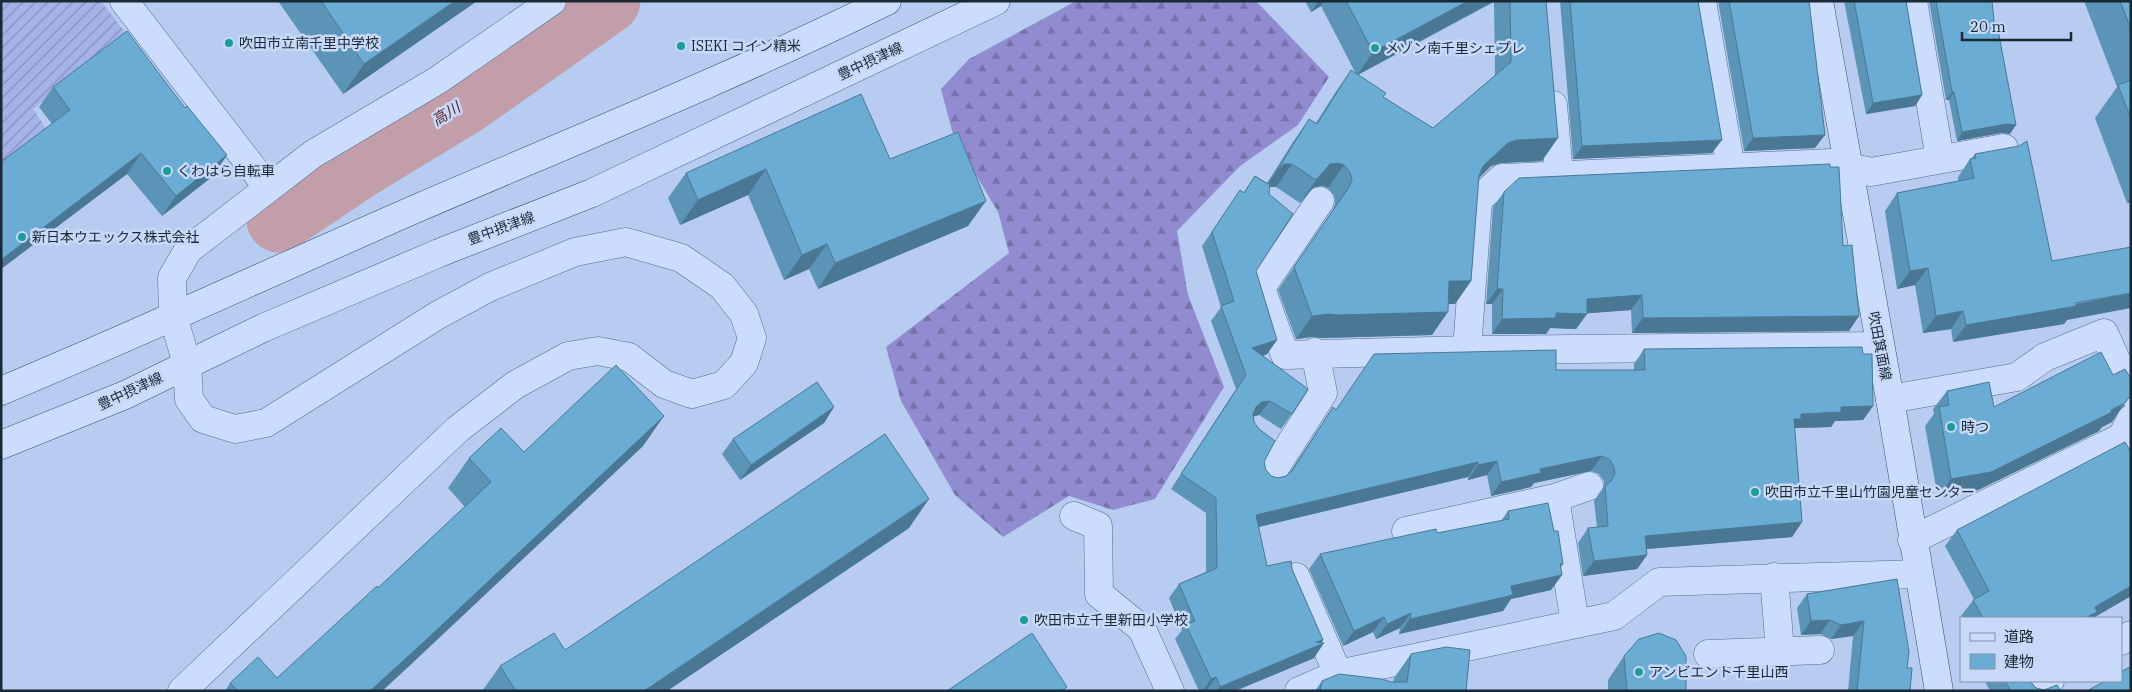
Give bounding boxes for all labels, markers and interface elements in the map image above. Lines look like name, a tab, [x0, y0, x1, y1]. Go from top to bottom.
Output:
scale bar	[1962, 10, 2071, 42]
text: 20 m	[1970, 17, 2006, 36]
place label: 吹田市立南千里中学校	[239, 34, 379, 52]
marker: 吹田市立南千里中学校	[223, 37, 235, 49]
place label: ISEKI コイン精米	[691, 37, 801, 55]
street label: 豊中摂津線	[834, 38, 906, 84]
place label: メゾン南千里シェプレ	[1385, 39, 1525, 57]
marker: ISEKI コイン精米	[675, 40, 687, 52]
marker: メゾン南千里シェプレ	[1369, 42, 1381, 54]
water label: 高川	[428, 97, 465, 130]
place label: くわはら自転車	[177, 162, 275, 180]
marker: くわはら自転車	[161, 165, 173, 177]
street label: 豊中摂津線	[465, 208, 537, 248]
place label: 新日本ウエックス株式会社	[32, 228, 200, 246]
marker: 新日本ウエックス株式会社	[16, 231, 28, 243]
street label: 吹田箕面線	[1864, 310, 1896, 382]
street label: 豊中摂津線	[94, 368, 166, 414]
place label: 時つ	[1961, 418, 1989, 436]
marker: 時つ	[1945, 421, 1957, 433]
place label: 吹田市立千里山竹園児童センター	[1765, 483, 1975, 501]
marker: 吹田市立千里山竹園児童センター	[1749, 486, 1761, 498]
place label: 吹田市立千里新田小学校	[1034, 611, 1188, 629]
marker: 吹田市立千里新田小学校	[1018, 614, 1030, 626]
legend	[1960, 617, 2122, 682]
text: 道路	[2004, 627, 2034, 646]
text: 建物	[2004, 652, 2034, 671]
place label: アンビエント千里山西	[1649, 663, 1788, 681]
marker: アンビエント千里山西	[1633, 666, 1645, 678]

